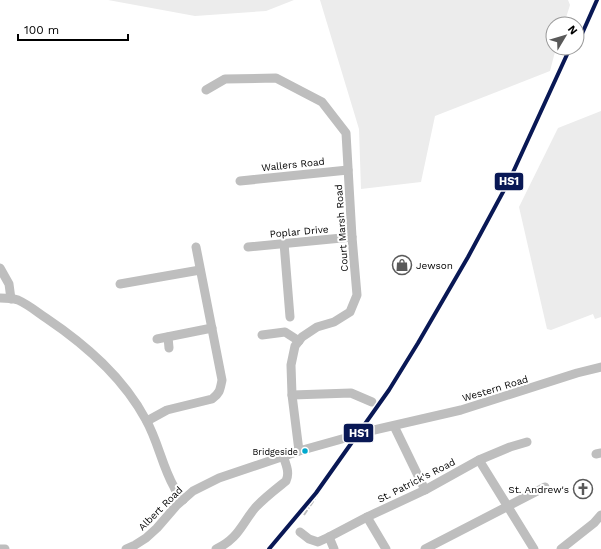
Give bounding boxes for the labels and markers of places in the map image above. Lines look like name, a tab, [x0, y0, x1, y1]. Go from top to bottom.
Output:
shop icon: Jewson	[391, 254, 413, 276]
place label: Jewson	[416, 260, 453, 271]
marker: Bridgeside	[300, 446, 310, 456]
place label: Bridgeside	[252, 447, 298, 457]
church icon: St. Andrew's	[572, 478, 594, 500]
place label: St. Andrew's	[508, 484, 569, 495]

